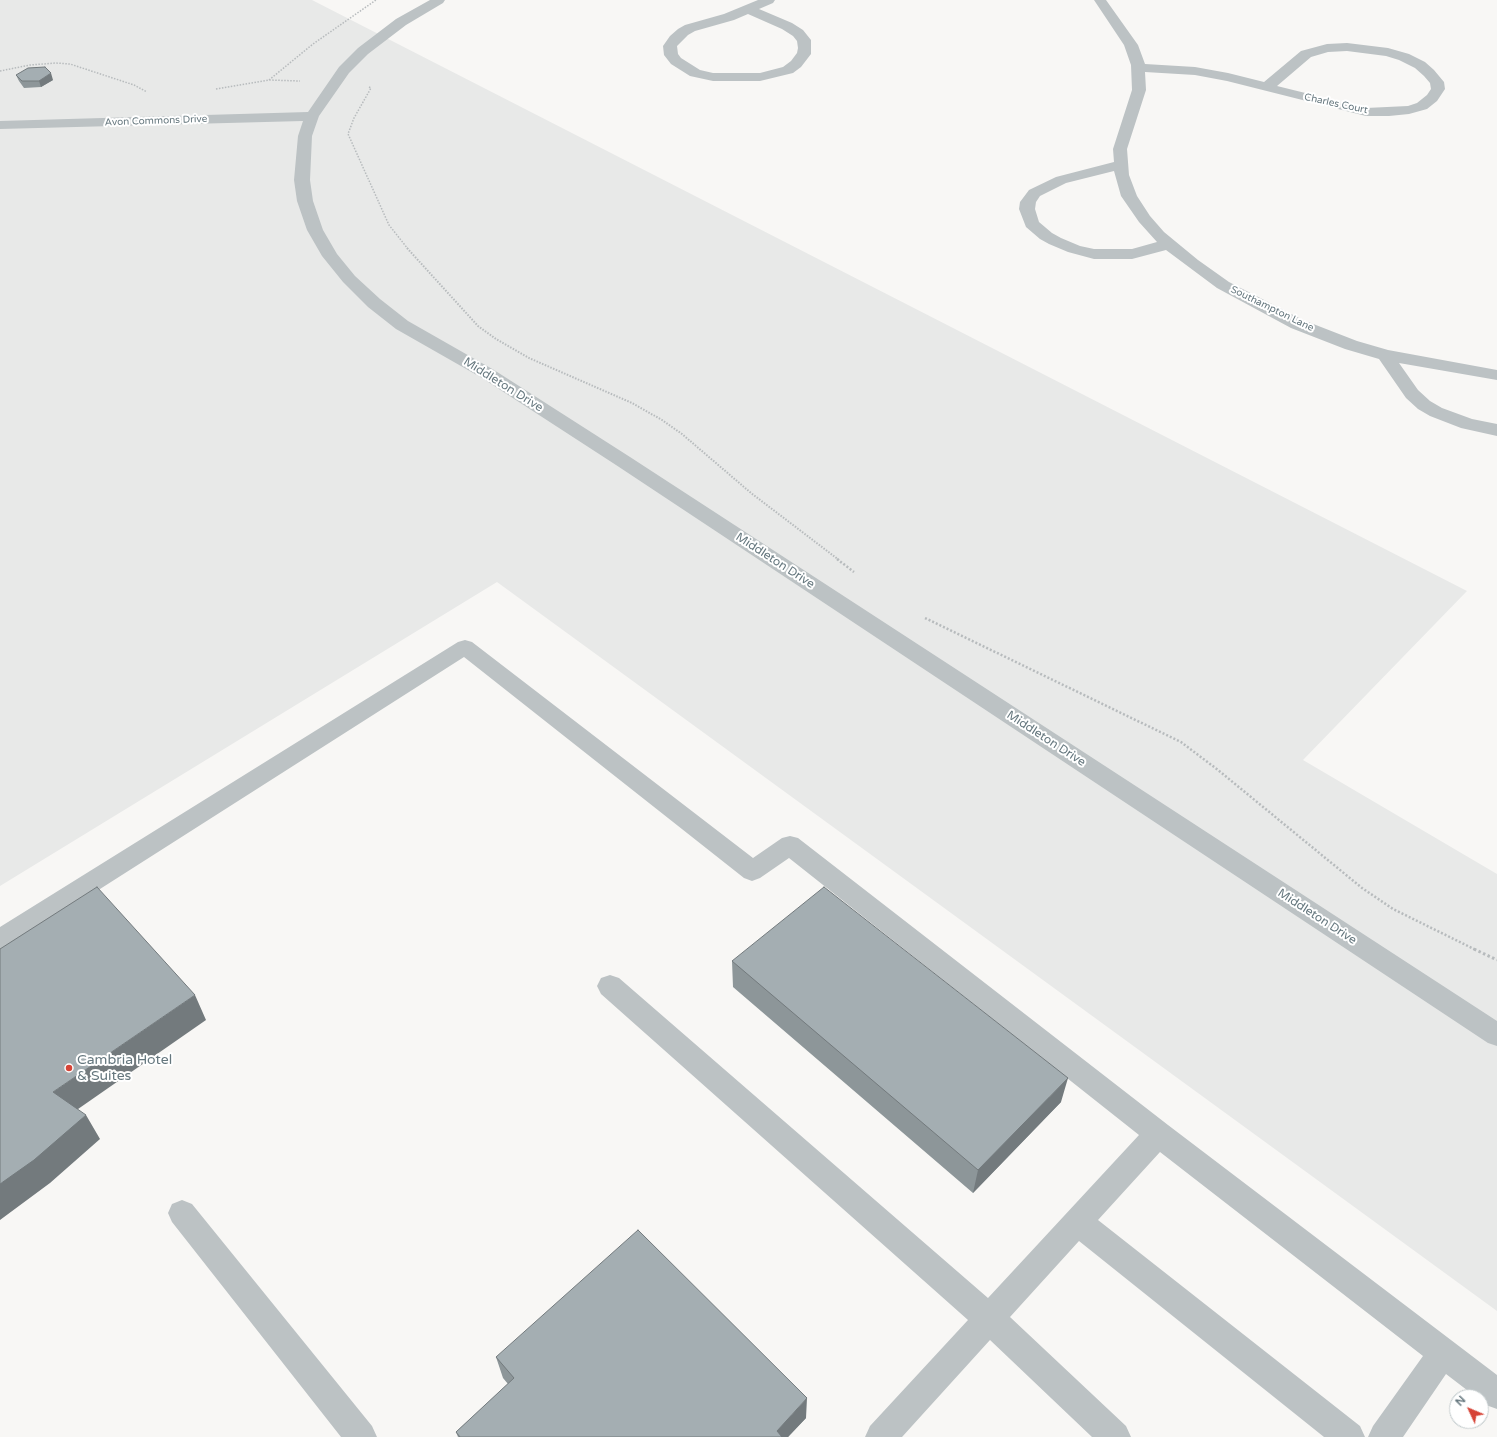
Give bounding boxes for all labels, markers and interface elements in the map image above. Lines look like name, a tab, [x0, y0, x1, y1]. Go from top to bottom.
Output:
street label: Charles Court	[1303, 91, 1369, 117]
street label: Avon Commons Drive	[105, 113, 207, 129]
street label: Southampton Lane	[1228, 284, 1316, 334]
street label: Middleton Drive	[461, 355, 545, 415]
street label: Middleton Drive	[733, 530, 817, 592]
street label: Middleton Drive	[1004, 708, 1088, 770]
street label: Middleton Drive	[1275, 886, 1359, 948]
place label: Cambria Hotel & Suites	[77, 1052, 172, 1084]
marker: Cambria Hotel & Suites	[64, 1063, 74, 1073]
north arrow	[1449, 1389, 1489, 1429]
text: N	[1453, 1393, 1468, 1409]

